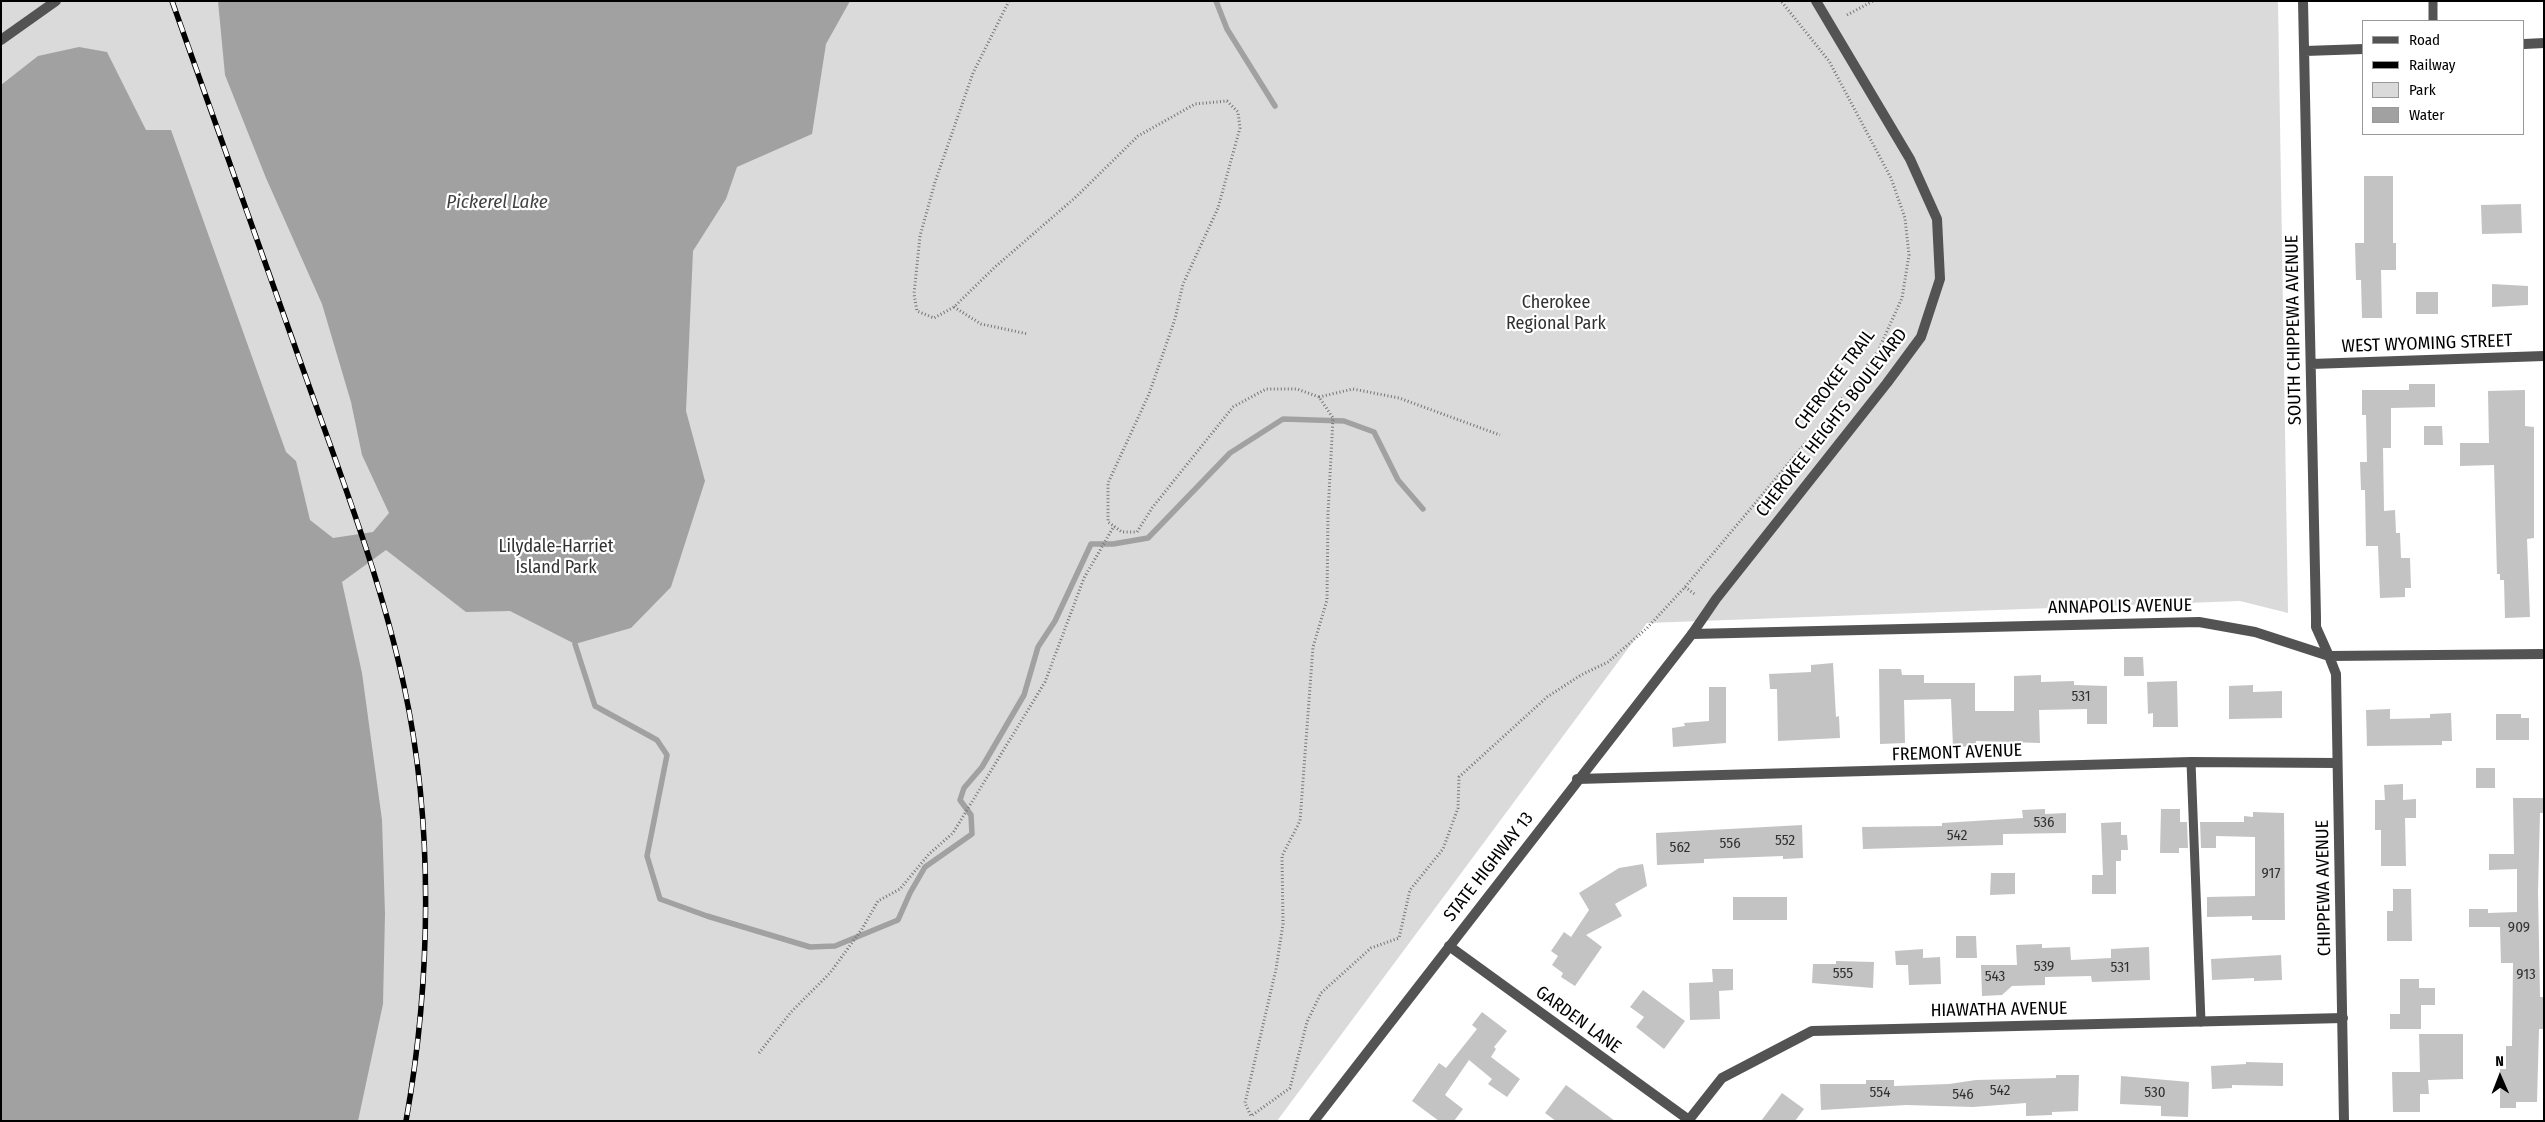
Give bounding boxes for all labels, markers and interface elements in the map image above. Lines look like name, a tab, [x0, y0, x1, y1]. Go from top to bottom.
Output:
legend	[2362, 20, 2525, 135]
text: Road	[2409, 31, 2440, 49]
text: Railway	[2409, 56, 2456, 74]
text: Park	[2409, 81, 2436, 99]
text: Water	[2409, 106, 2444, 124]
water label: Pickerel Lake	[446, 192, 548, 214]
street label: SOUTH CHIPPEWA AVENUE	[2282, 235, 2306, 425]
park label: Cherokee Regional Park	[1506, 292, 1606, 334]
street label: CHEROKEE HEIGHTS BOULEVARD	[1752, 324, 1912, 522]
street label: CHEROKEE TRAIL	[1790, 325, 1880, 435]
street label: WEST WYOMING STREET	[2341, 330, 2513, 358]
park label: Lilydale-Harriet Island Park	[498, 536, 614, 578]
street label: ANNAPOLIS AVENUE	[2048, 595, 2192, 619]
house number: 531	[2071, 688, 2091, 706]
street label: FREMONT AVENUE	[1892, 740, 2022, 766]
street label: STATE HIGHWAY 13	[1440, 808, 1538, 926]
house number: 536	[2034, 814, 2054, 832]
street label: CHIPPEWA AVENUE	[2312, 820, 2336, 956]
house number: 542	[1947, 827, 1967, 845]
house number: 552	[1775, 832, 1795, 850]
house number: 556	[1719, 835, 1741, 853]
house number: 562	[1670, 839, 1690, 857]
house number: 917	[2262, 865, 2280, 883]
house number: 909	[2508, 919, 2530, 937]
house number: 539	[2034, 958, 2054, 976]
house number: 531	[2110, 959, 2130, 977]
house number: 555	[1833, 965, 1853, 983]
house number: 913	[2516, 966, 2536, 984]
house number: 543	[1985, 968, 2005, 986]
street label: GARDEN LANE	[1531, 982, 1625, 1058]
street label: HIAWATHA AVENUE	[1930, 998, 2068, 1022]
north arrow	[2475, 1052, 2525, 1102]
text: N	[2495, 1053, 2504, 1070]
house number: 542	[1990, 1082, 2010, 1100]
house number: 554	[1870, 1084, 1890, 1102]
house number: 530	[2144, 1084, 2166, 1102]
house number: 546	[1952, 1086, 1974, 1104]

